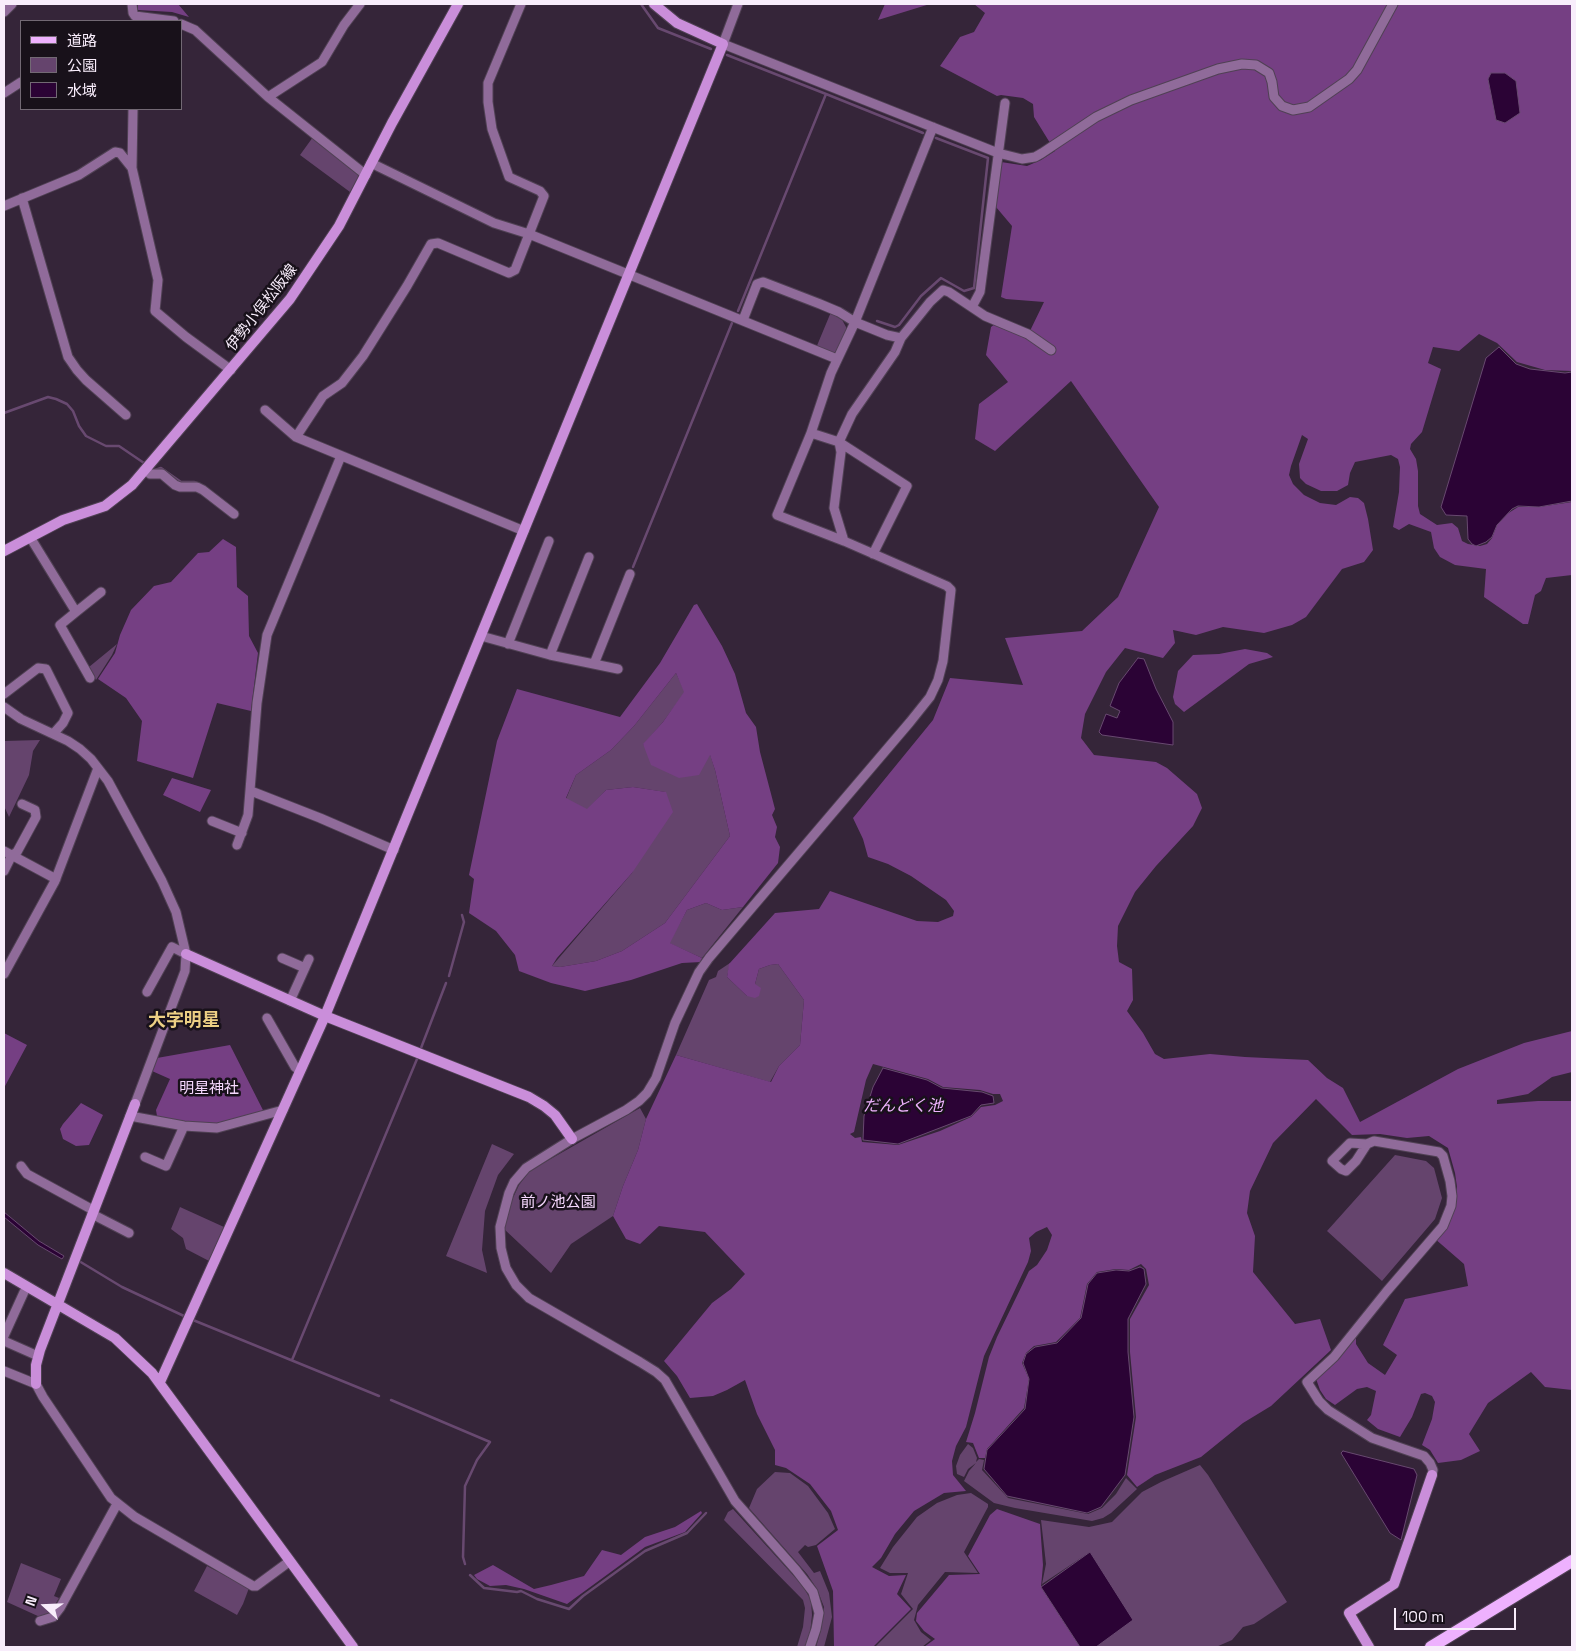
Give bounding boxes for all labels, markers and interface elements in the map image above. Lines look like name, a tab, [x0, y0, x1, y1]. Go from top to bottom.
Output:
legend	[20, 20, 182, 110]
text: 道路	[67, 31, 97, 50]
text: 公園	[67, 56, 97, 75]
text: 水域	[67, 81, 97, 100]
street label: 伊勢小俣松阪線	[223, 261, 301, 355]
district label: 大字明星	[148, 1010, 220, 1032]
park label: 明星神社	[179, 1080, 239, 1098]
water label: だんどく池	[863, 1097, 943, 1117]
park label: 前ノ池公園	[521, 1194, 595, 1212]
north arrow	[20, 1581, 70, 1631]
text: N	[21, 1593, 41, 1608]
scale bar	[1396, 1598, 1518, 1630]
text: 100 m	[1402, 1607, 1444, 1626]

